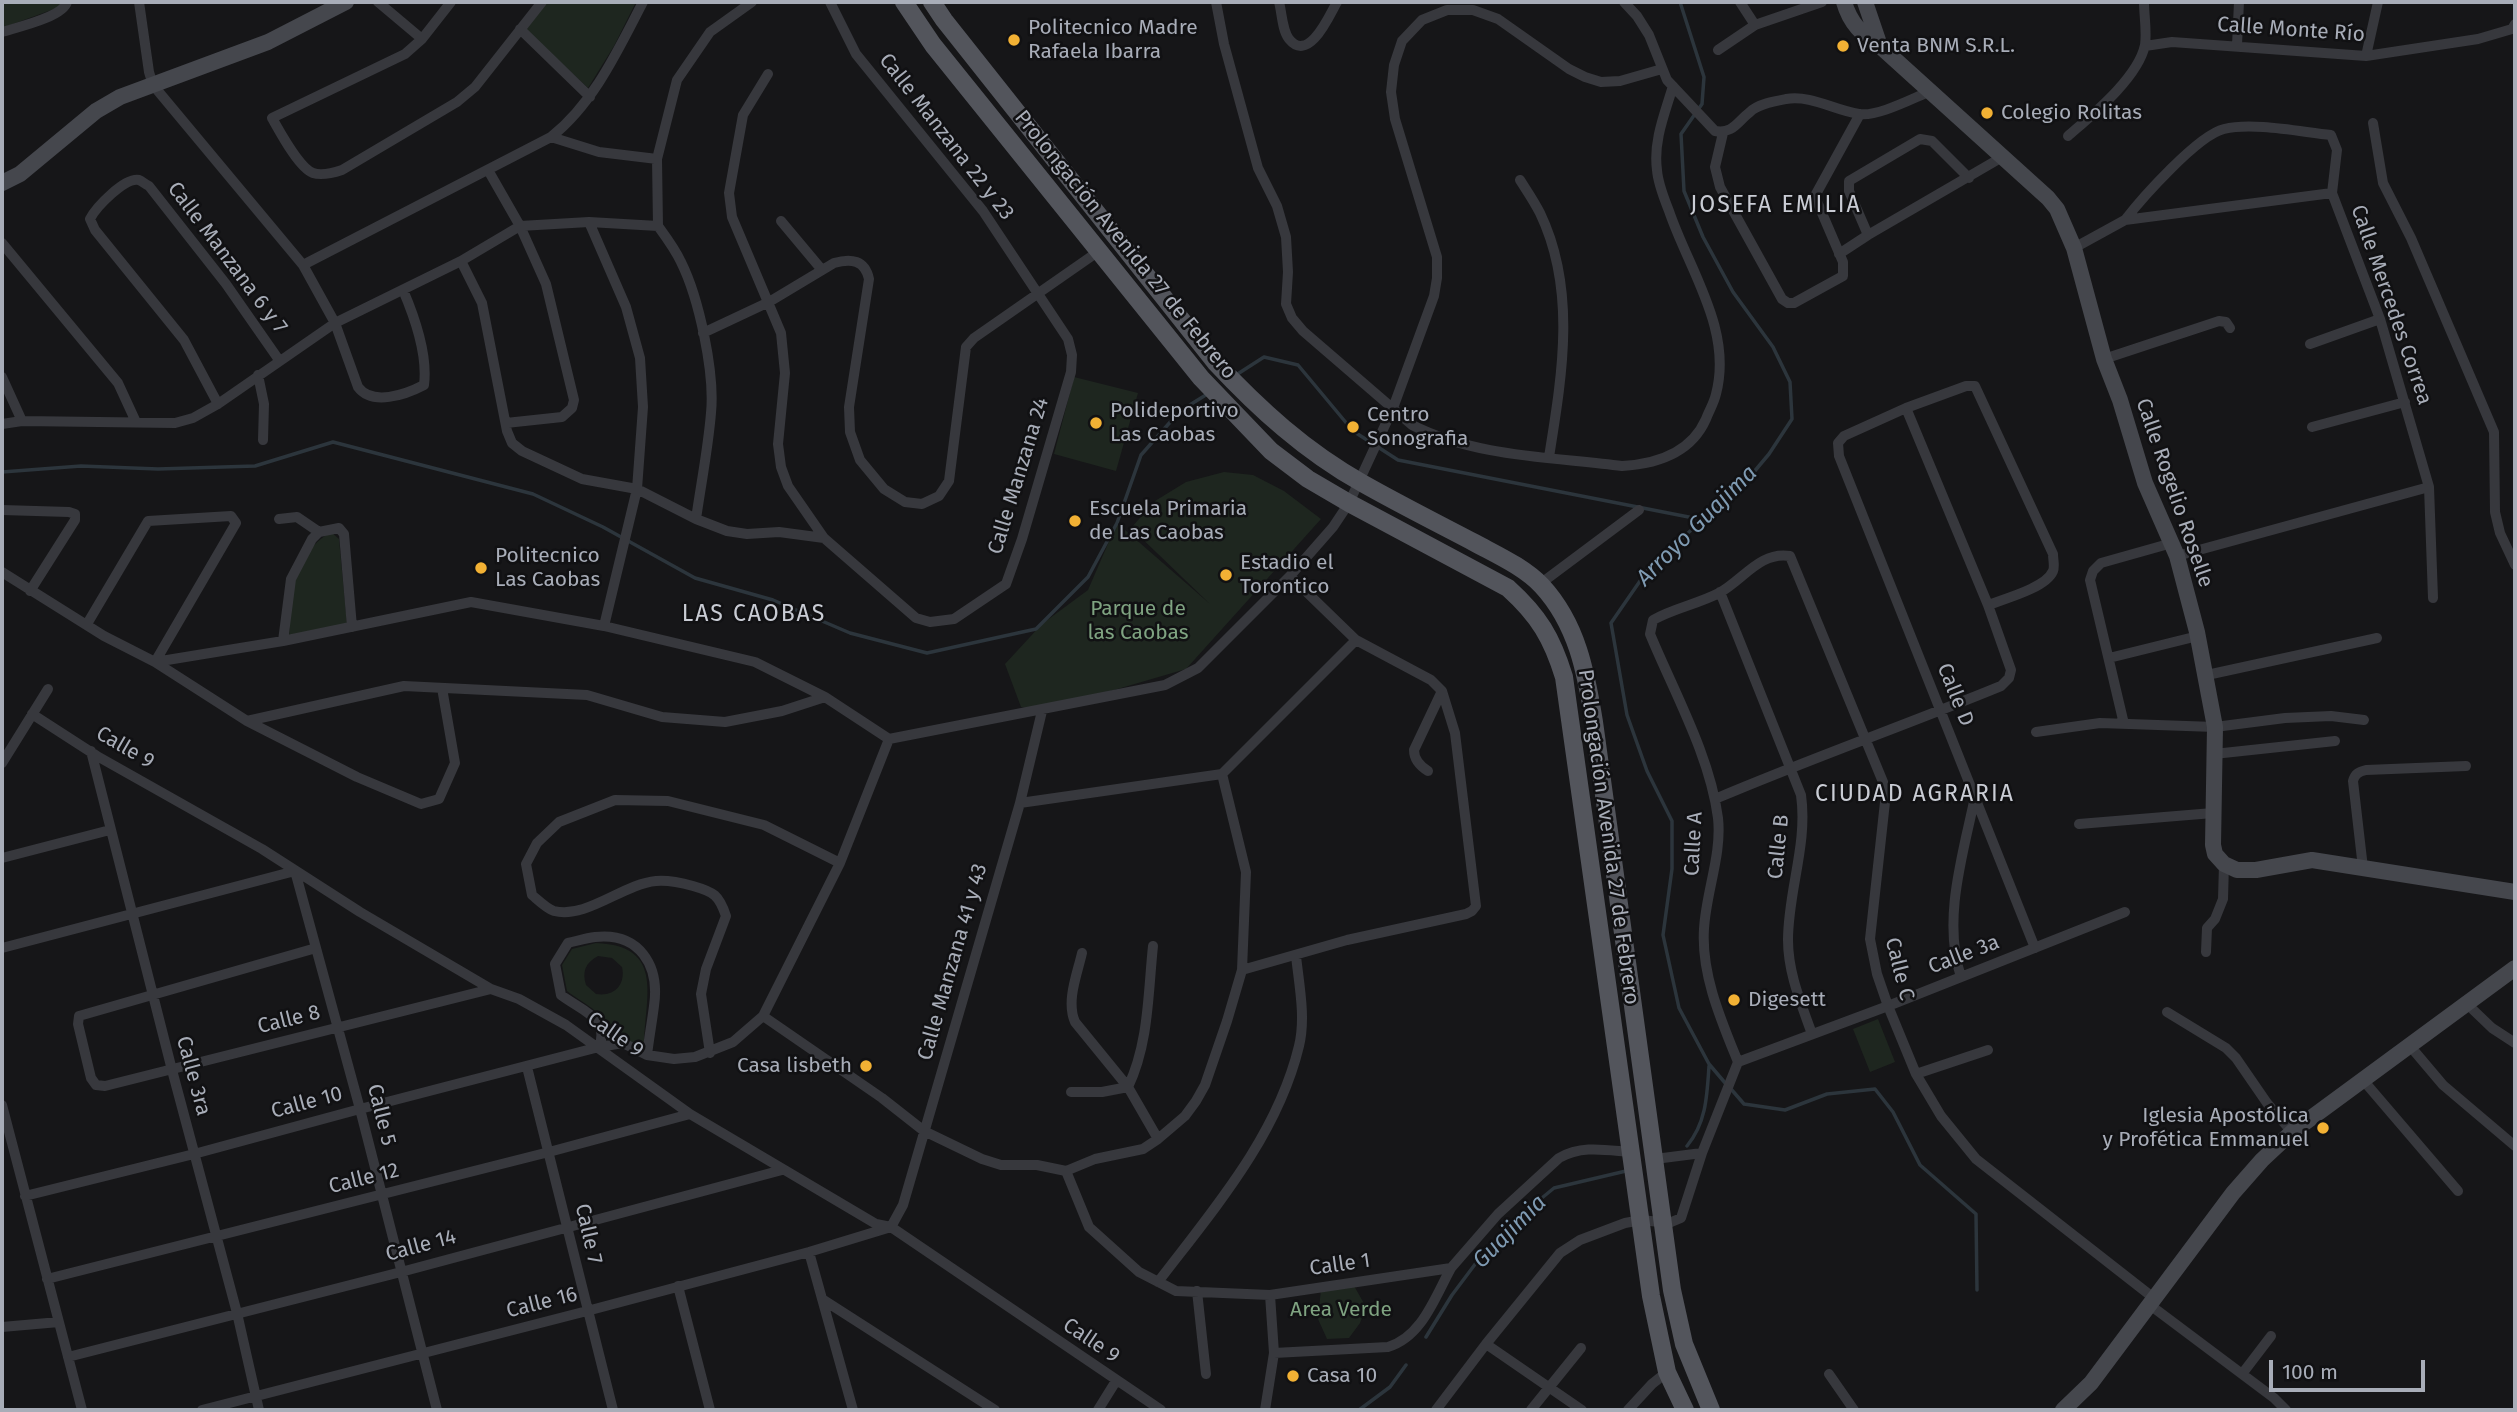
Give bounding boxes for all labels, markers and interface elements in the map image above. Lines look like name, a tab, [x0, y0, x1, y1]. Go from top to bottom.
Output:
street label: Calle Monte Río	[2216, 12, 2366, 48]
place label: Politecnico Madre Rafaela Ibarra	[1028, 15, 1198, 65]
marker: Politecnico Madre Rafaela Ibarra	[1006, 32, 1022, 48]
place label: Venta BNM S.R.L.	[1857, 33, 2015, 59]
marker: Venta BNM S.R.L.	[1835, 38, 1851, 54]
street label: Calle Manzana 22 y 23	[873, 49, 1019, 225]
place label: Colegio Rolitas	[2001, 100, 2142, 126]
marker: Colegio Rolitas	[1979, 105, 1995, 121]
street label: Prolongación Avenida 27 de Febrero	[1009, 106, 1241, 384]
street label: Calle Manzana 6 y 7	[162, 177, 292, 339]
district label: JOSEFA EMILIA	[1692, 192, 1860, 220]
street label: Calle Mercedes Correa	[2345, 202, 2437, 408]
street label: Calle Manzana 24	[983, 395, 1055, 557]
street label: Calle Rogelio Roselle	[2130, 395, 2218, 591]
place label: Polideportivo Las Caobas	[1110, 398, 1239, 448]
place label: Centro Sonografia	[1367, 402, 1468, 452]
marker: Polideportivo Las Caobas	[1088, 415, 1104, 431]
marker: Centro Sonografia	[1345, 419, 1361, 435]
water label: Arroyo Guajima	[1631, 460, 1763, 592]
place label: Escuela Primaria de Las Caobas	[1089, 496, 1247, 546]
marker: Escuela Primaria de Las Caobas	[1067, 513, 1083, 529]
place label: Politecnico Las Caobas	[495, 543, 600, 593]
place label: Estadio el Torontico	[1240, 550, 1334, 600]
marker: Politecnico Las Caobas	[473, 560, 489, 576]
marker: Estadio el Torontico	[1218, 567, 1234, 583]
park label: Parque de las Caobas	[1087, 596, 1189, 646]
district label: LAS CAOBAS	[683, 601, 825, 629]
street label: Calle D	[1931, 660, 1979, 730]
street label: Prolongación Avenida 27 de Febrero	[1572, 668, 1644, 1006]
street label: Calle 9	[91, 721, 159, 775]
district label: CIUDAD AGRARIA	[1817, 781, 2013, 809]
street label: Calle A	[1680, 811, 1708, 877]
street label: Calle B	[1763, 813, 1795, 881]
street label: Calle Manzana 41 y 43	[913, 861, 993, 1063]
street label: Calle 3a	[1925, 930, 2003, 980]
street label: Calle C	[1879, 935, 1919, 1003]
place label: Digesett	[1748, 987, 1826, 1013]
marker: Digesett	[1726, 992, 1742, 1008]
street label: Calle 8	[255, 1000, 323, 1040]
street label: Calle 9	[582, 1007, 648, 1063]
street label: Calle 3ra	[170, 1033, 216, 1119]
place label: Casa lisbeth	[737, 1053, 852, 1079]
marker: Casa lisbeth	[858, 1058, 874, 1074]
street label: Calle 10	[269, 1081, 345, 1125]
street label: Calle 5	[361, 1082, 401, 1148]
place label: Iglesia Apostólica y Profética Emmanuel	[2102, 1103, 2309, 1153]
marker: Iglesia Apostólica y Profética Emmanuel	[2315, 1120, 2331, 1136]
street label: Calle 12	[326, 1158, 402, 1200]
water label: Guajimia	[1468, 1190, 1552, 1274]
street label: Calle 7	[569, 1201, 607, 1267]
street label: Calle 14	[383, 1224, 459, 1268]
street label: Calle 1	[1308, 1248, 1372, 1282]
street label: Calle 16	[504, 1282, 580, 1324]
park label: Area Verde	[1290, 1297, 1392, 1323]
street label: Calle 9	[1058, 1313, 1124, 1369]
scale bar	[2272, 1346, 2428, 1390]
text: 100 m	[2282, 1359, 2338, 1385]
place label: Casa 10	[1307, 1363, 1377, 1389]
marker: Casa 10	[1285, 1368, 1301, 1384]

